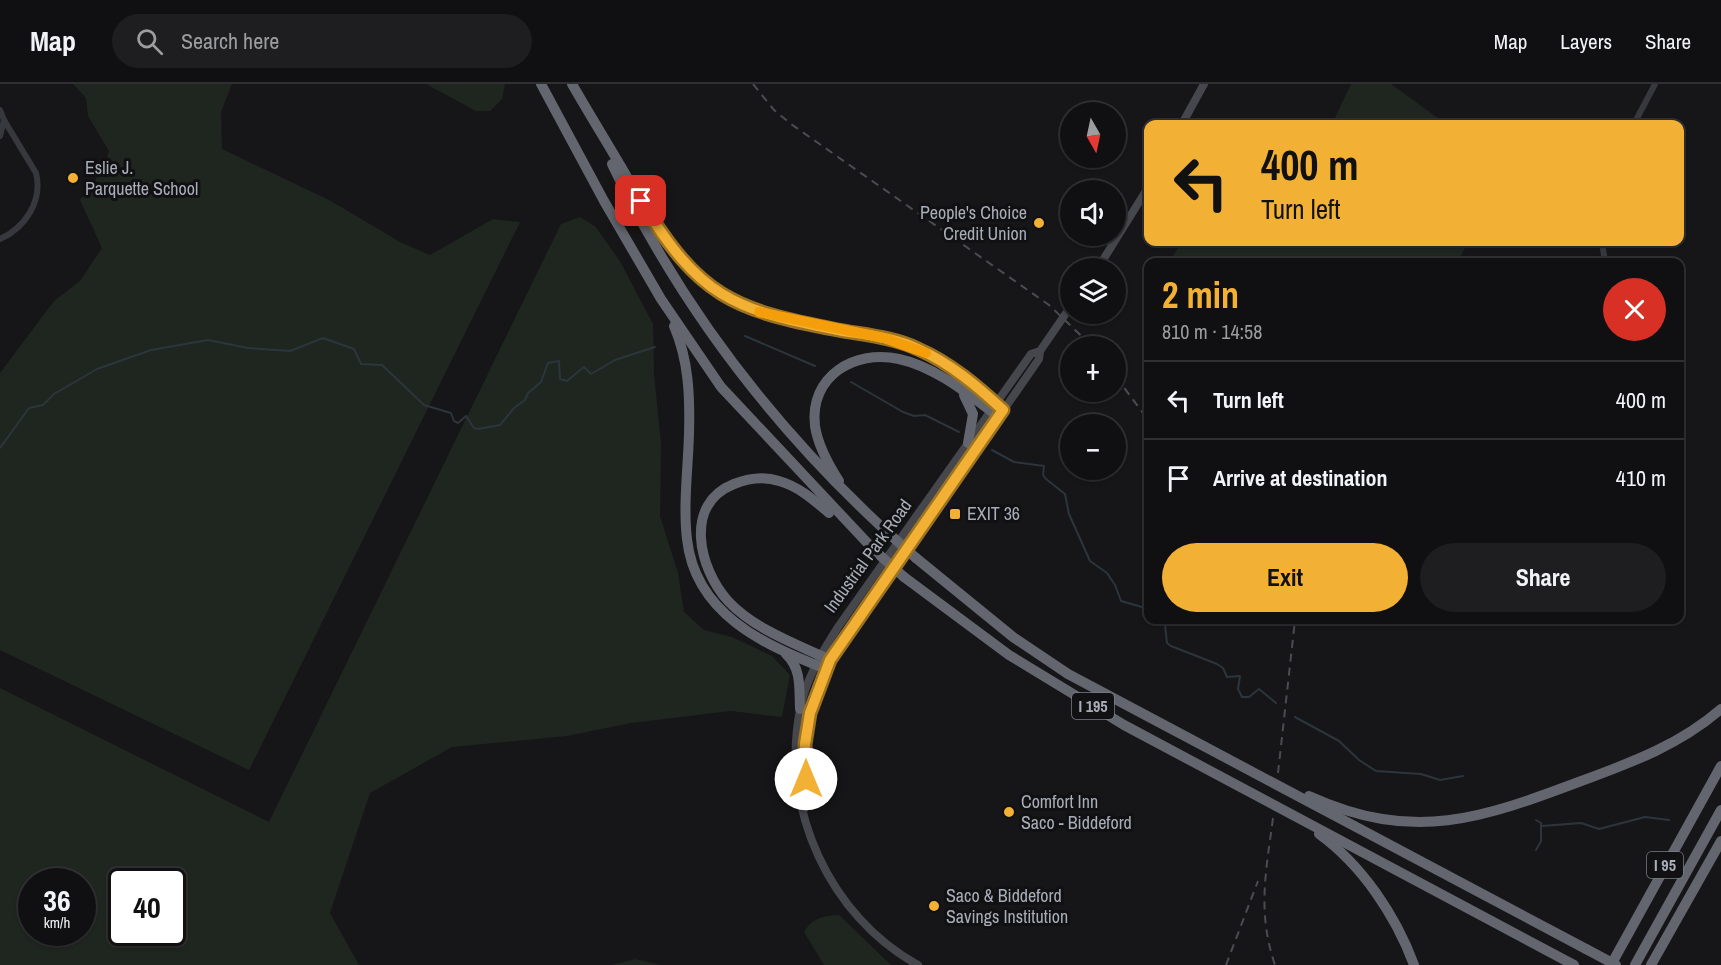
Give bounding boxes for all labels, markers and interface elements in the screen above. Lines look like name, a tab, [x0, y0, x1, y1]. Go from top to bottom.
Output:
search box	[112, 14, 532, 68]
text: Map	[30, 22, 76, 60]
icon: search	[133, 25, 166, 58]
text: Search here	[181, 26, 279, 56]
text: Map	[1494, 27, 1527, 56]
text: Layers	[1560, 27, 1612, 56]
text: Share	[1645, 27, 1691, 56]
north arrow	[1060, 102, 1126, 168]
map controls	[1060, 102, 1126, 480]
text: 400 m	[1261, 137, 1359, 193]
icon: left	[1162, 144, 1240, 222]
place label: Eslie J. Parquette School	[85, 155, 198, 201]
marker: Eslie J. Parquette School	[66, 171, 80, 185]
pin	[615, 175, 666, 226]
button: sound	[1060, 180, 1126, 246]
icon: arrive	[624, 184, 657, 217]
text: Turn left	[1261, 191, 1340, 227]
place label: People's Choice Credit Union	[920, 200, 1027, 246]
marker: People's Choice Credit Union	[1032, 216, 1046, 230]
button: layers	[1060, 258, 1126, 324]
text: 2 min	[1162, 271, 1239, 319]
button: close	[1603, 278, 1666, 341]
text: 810 m · 14:58	[1162, 318, 1262, 345]
button: +	[1060, 336, 1126, 402]
icon: left	[1162, 384, 1195, 417]
text: Turn left	[1213, 385, 1284, 415]
text: 400 m	[1616, 385, 1666, 415]
button: −	[1060, 414, 1126, 480]
icon: arrive	[1162, 462, 1195, 495]
text: Arrive at destination	[1213, 463, 1387, 493]
text: 410 m	[1616, 463, 1666, 493]
street label: Industrial Park Road	[818, 494, 917, 617]
place label: EXIT 36	[967, 501, 1020, 526]
marker: EXIT 36	[948, 507, 962, 521]
button: Exit	[1162, 543, 1408, 612]
button: Share	[1420, 543, 1666, 612]
road number: I 195	[1072, 693, 1114, 719]
position arrow	[774, 747, 838, 811]
place label: Comfort Inn Saco - Biddeford	[1021, 789, 1132, 835]
marker: Comfort Inn Saco - Biddeford	[1002, 805, 1016, 819]
road number: I 95	[1647, 852, 1683, 878]
speed limit sign: 40	[108, 868, 186, 946]
text: 36	[43, 880, 71, 920]
place label: Saco & Biddeford Savings Institution	[946, 883, 1068, 929]
marker: Saco & Biddeford Savings Institution	[927, 899, 941, 913]
text: km/h	[44, 912, 70, 933]

